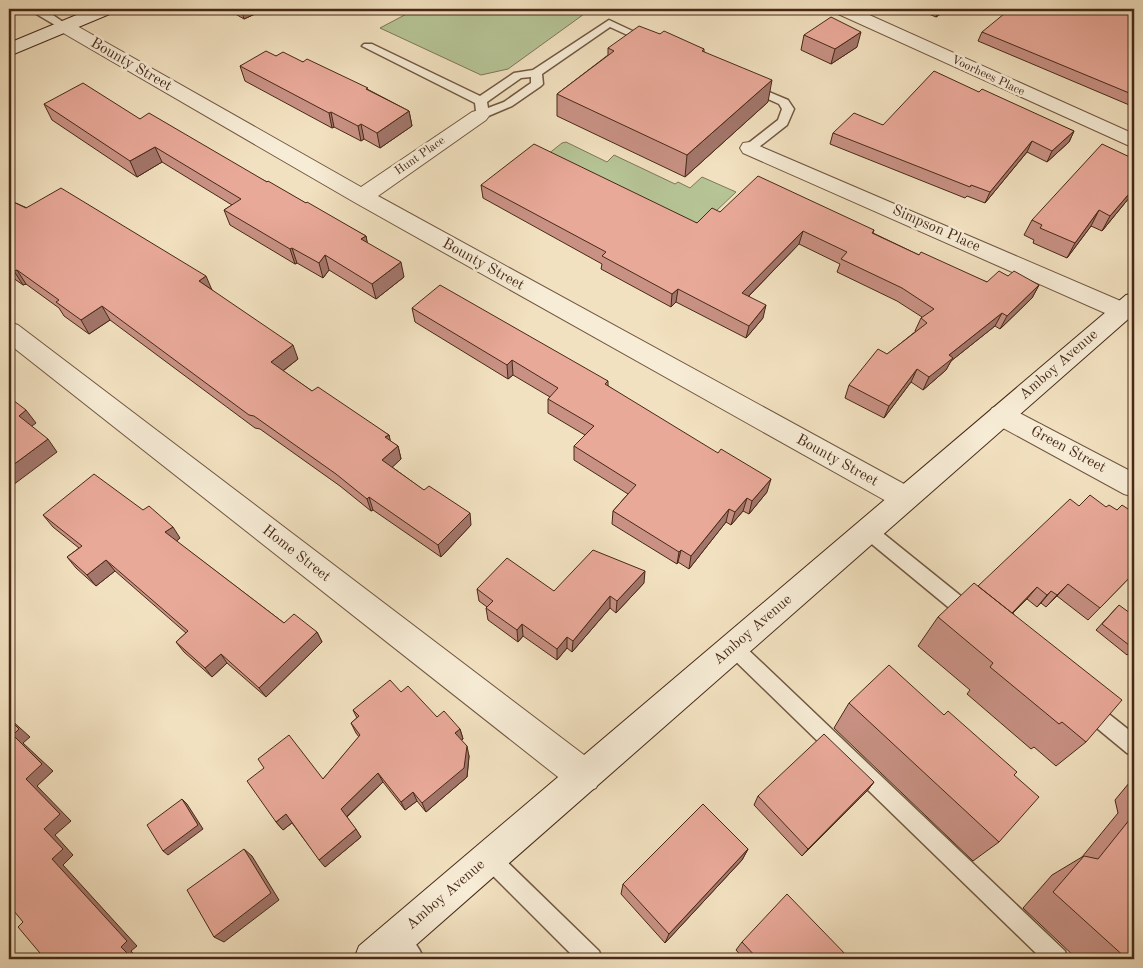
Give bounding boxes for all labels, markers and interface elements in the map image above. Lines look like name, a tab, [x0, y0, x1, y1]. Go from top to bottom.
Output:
street label: Bounty Street	[88, 36, 174, 94]
street label: Voorhees Place	[950, 54, 1027, 98]
street label: Hunt Place	[393, 134, 448, 178]
street label: Simpson Place	[890, 203, 982, 255]
street label: Bounty Street	[440, 236, 526, 294]
street label: Amboy Avenue	[1017, 327, 1101, 403]
street label: Green Street	[1028, 424, 1108, 476]
street label: Bounty Street	[794, 432, 880, 490]
street label: Home Street	[259, 523, 333, 585]
street label: Amboy Avenue	[711, 592, 795, 668]
street label: Amboy Avenue	[404, 857, 488, 933]

